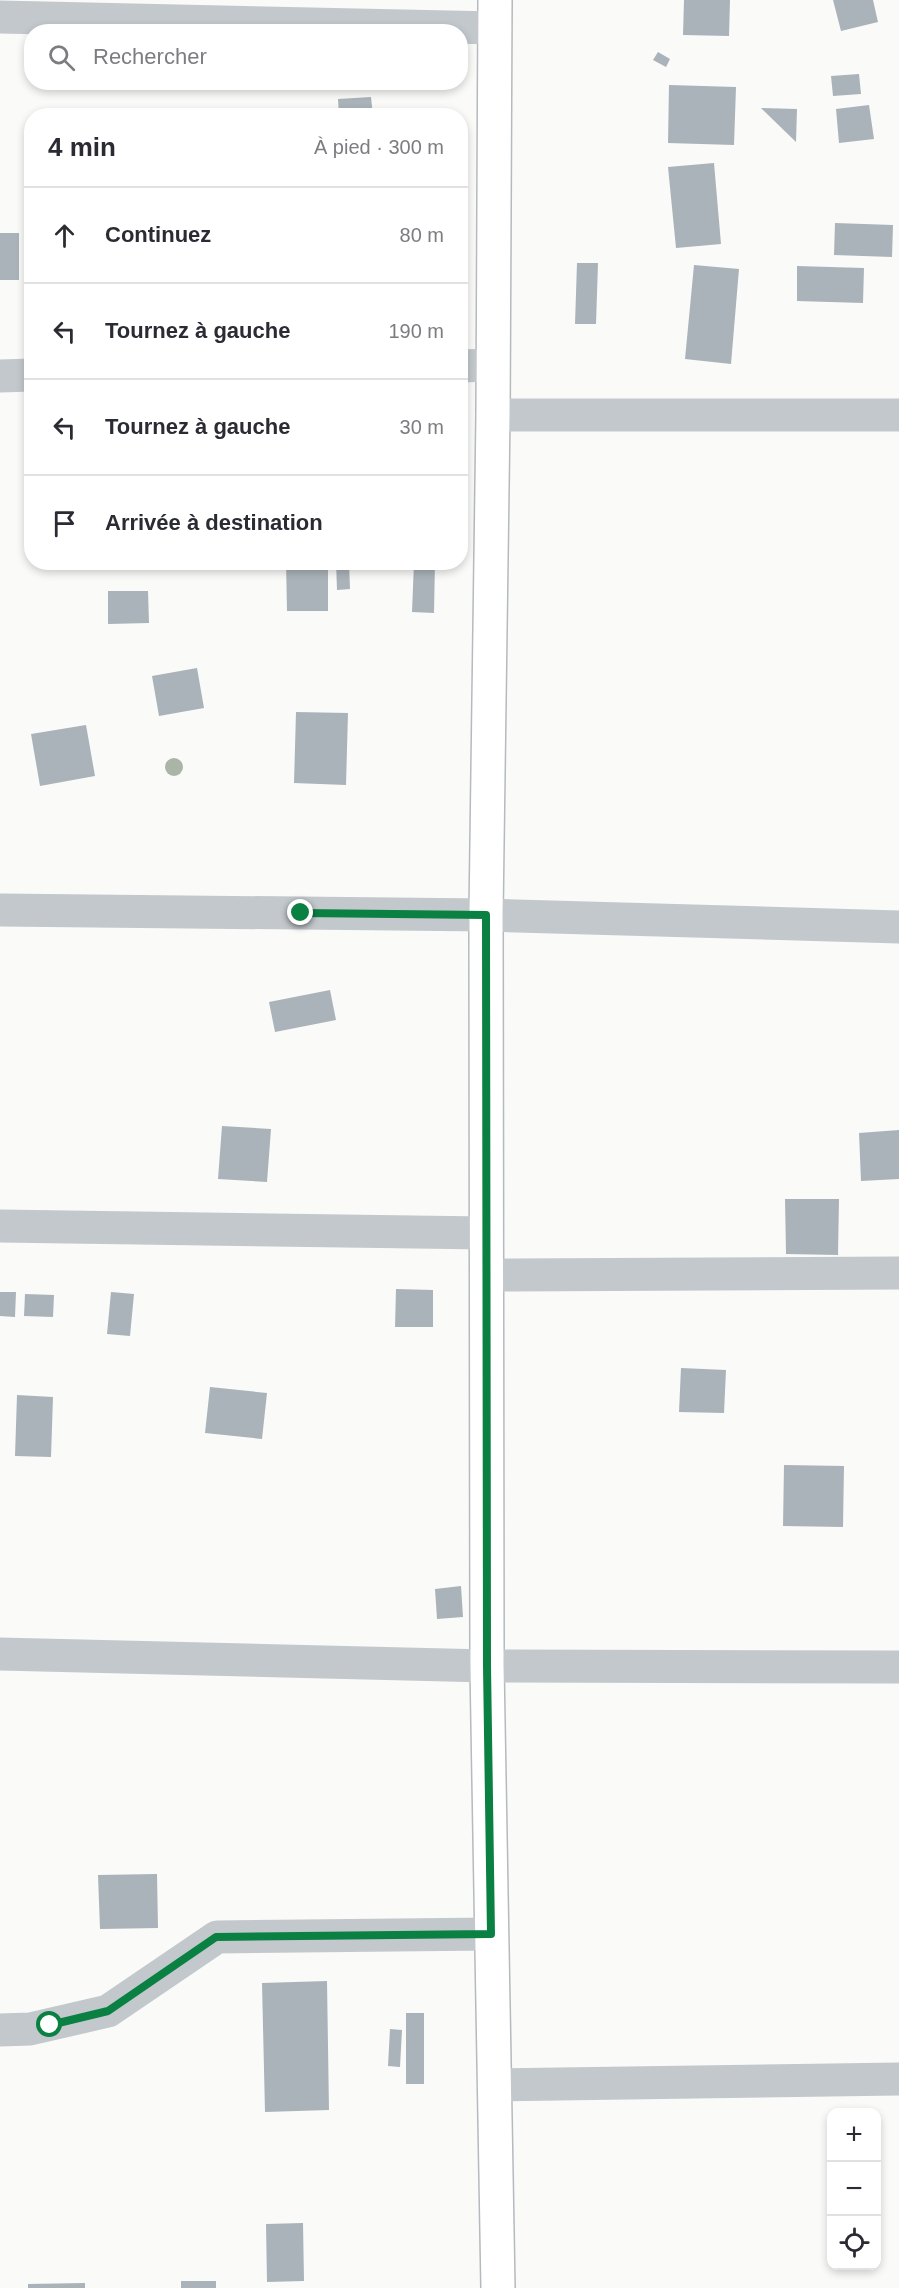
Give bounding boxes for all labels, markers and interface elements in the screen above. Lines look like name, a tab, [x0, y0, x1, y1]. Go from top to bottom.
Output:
search box	[24, 24, 468, 90]
icon: search	[45, 41, 78, 74]
text: Rechercher	[93, 44, 207, 69]
text: 4 min	[48, 132, 116, 162]
text: À pied · 300 m	[314, 136, 444, 158]
icon: ahead	[48, 219, 81, 252]
text: Continuez	[105, 222, 211, 247]
text: 80 m	[400, 224, 444, 246]
icon: left	[48, 315, 81, 348]
text: Tournez à gauche	[105, 318, 290, 343]
text: 190 m	[388, 320, 444, 342]
icon: left	[48, 411, 81, 444]
text: Tournez à gauche	[105, 414, 290, 439]
text: 30 m	[400, 416, 444, 438]
icon: arrive	[48, 507, 81, 540]
text: Arrivée à destination	[105, 510, 323, 535]
route end	[287, 899, 313, 925]
route start	[36, 2011, 62, 2037]
map controls	[827, 2108, 881, 2270]
button: +	[827, 2108, 881, 2162]
button: −	[827, 2162, 881, 2216]
button: locate	[827, 2216, 881, 2270]

